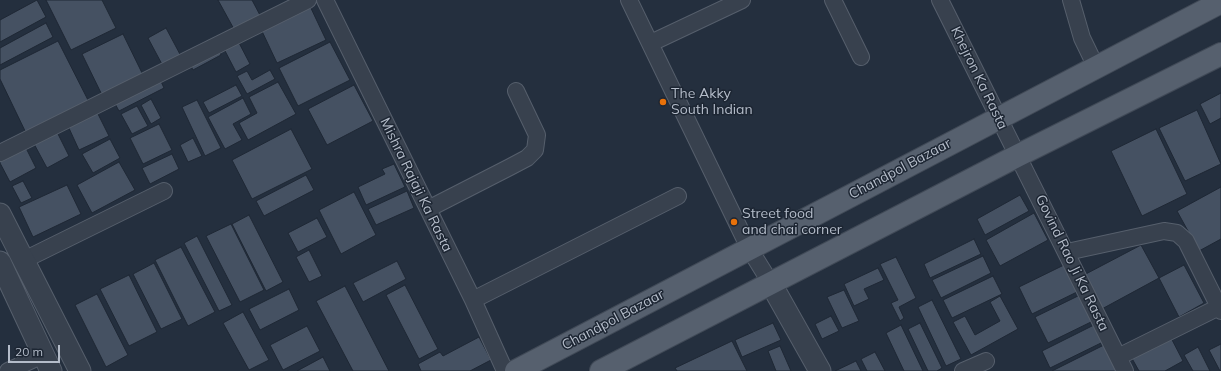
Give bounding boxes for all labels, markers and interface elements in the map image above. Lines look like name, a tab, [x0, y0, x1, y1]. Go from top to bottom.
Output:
street label: Khejron Ka Rasta	[947, 24, 1011, 132]
place label: The Akky South Indian	[671, 86, 753, 118]
marker: The Akky South Indian	[658, 97, 668, 107]
street label: Mishra Rajaji Ka Rasta	[376, 115, 456, 255]
street label: Chandpol Bazaar	[846, 135, 954, 203]
street label: Govind Rao Ji Ka Rasta	[1032, 192, 1112, 334]
place label: Street food and chai corner	[742, 206, 842, 238]
marker: Street food and chai corner	[729, 217, 739, 227]
street label: Chandpol Bazaar	[559, 286, 667, 354]
scale bar	[10, 337, 62, 363]
text: 20 m	[15, 344, 43, 359]

